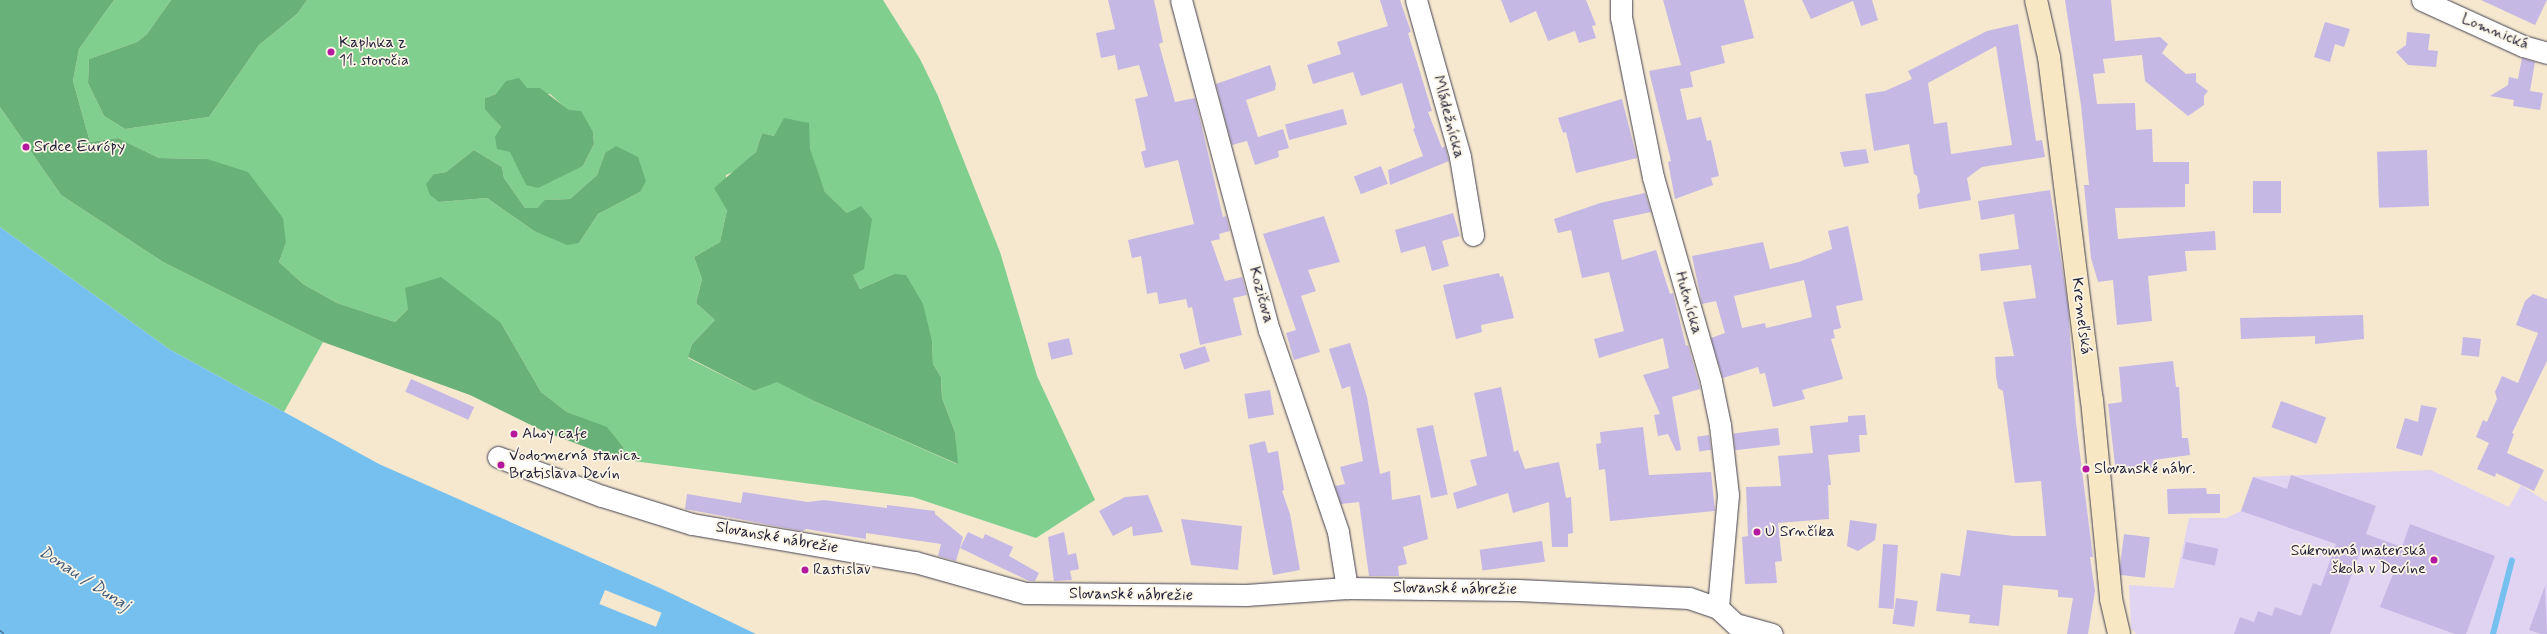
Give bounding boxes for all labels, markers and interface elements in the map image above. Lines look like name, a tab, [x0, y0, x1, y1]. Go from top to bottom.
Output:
street label: Lomnická	[2458, 9, 2532, 55]
place label: Kaplnka z 11. storočia	[339, 33, 409, 71]
marker: Kaplnka z 11. storočia	[326, 47, 336, 57]
street label: Mládežnícka	[1428, 74, 1468, 160]
place label: Srdce Európy	[34, 137, 120, 157]
marker: Srdce Európy	[21, 142, 31, 152]
street label: Kozičova	[1244, 265, 1278, 325]
street label: Hutnícka	[1670, 269, 1706, 337]
street label: Kremeľská	[2067, 276, 2095, 356]
place label: Ahoy cafe	[522, 424, 587, 444]
marker: Ahoy cafe	[509, 429, 519, 439]
place label: Vodomerná stanica Bratislava Devín	[509, 446, 640, 484]
place label: Slovanské nábr.	[2094, 459, 2196, 479]
marker: Vodomerná stanica Bratislava Devín	[496, 460, 506, 470]
marker: Slovanské nábr.	[2081, 464, 2091, 474]
street label: Slovanské nábrežie	[714, 518, 840, 558]
place label: U Srnčíka	[1765, 522, 1835, 542]
marker: U Srnčíka	[1752, 527, 1762, 537]
place label: Súkromná materská škola v Devíne	[2291, 541, 2426, 579]
water label: Donau / Dunaj	[35, 542, 133, 616]
marker: Súkromná materská škola v Devíne	[2429, 555, 2439, 565]
place label: Rastislav	[813, 560, 871, 580]
marker: Rastislav	[800, 565, 810, 575]
street label: Slovanské nábrežie	[1393, 578, 1517, 600]
street label: Slovanské nábrežie	[1069, 584, 1193, 606]

